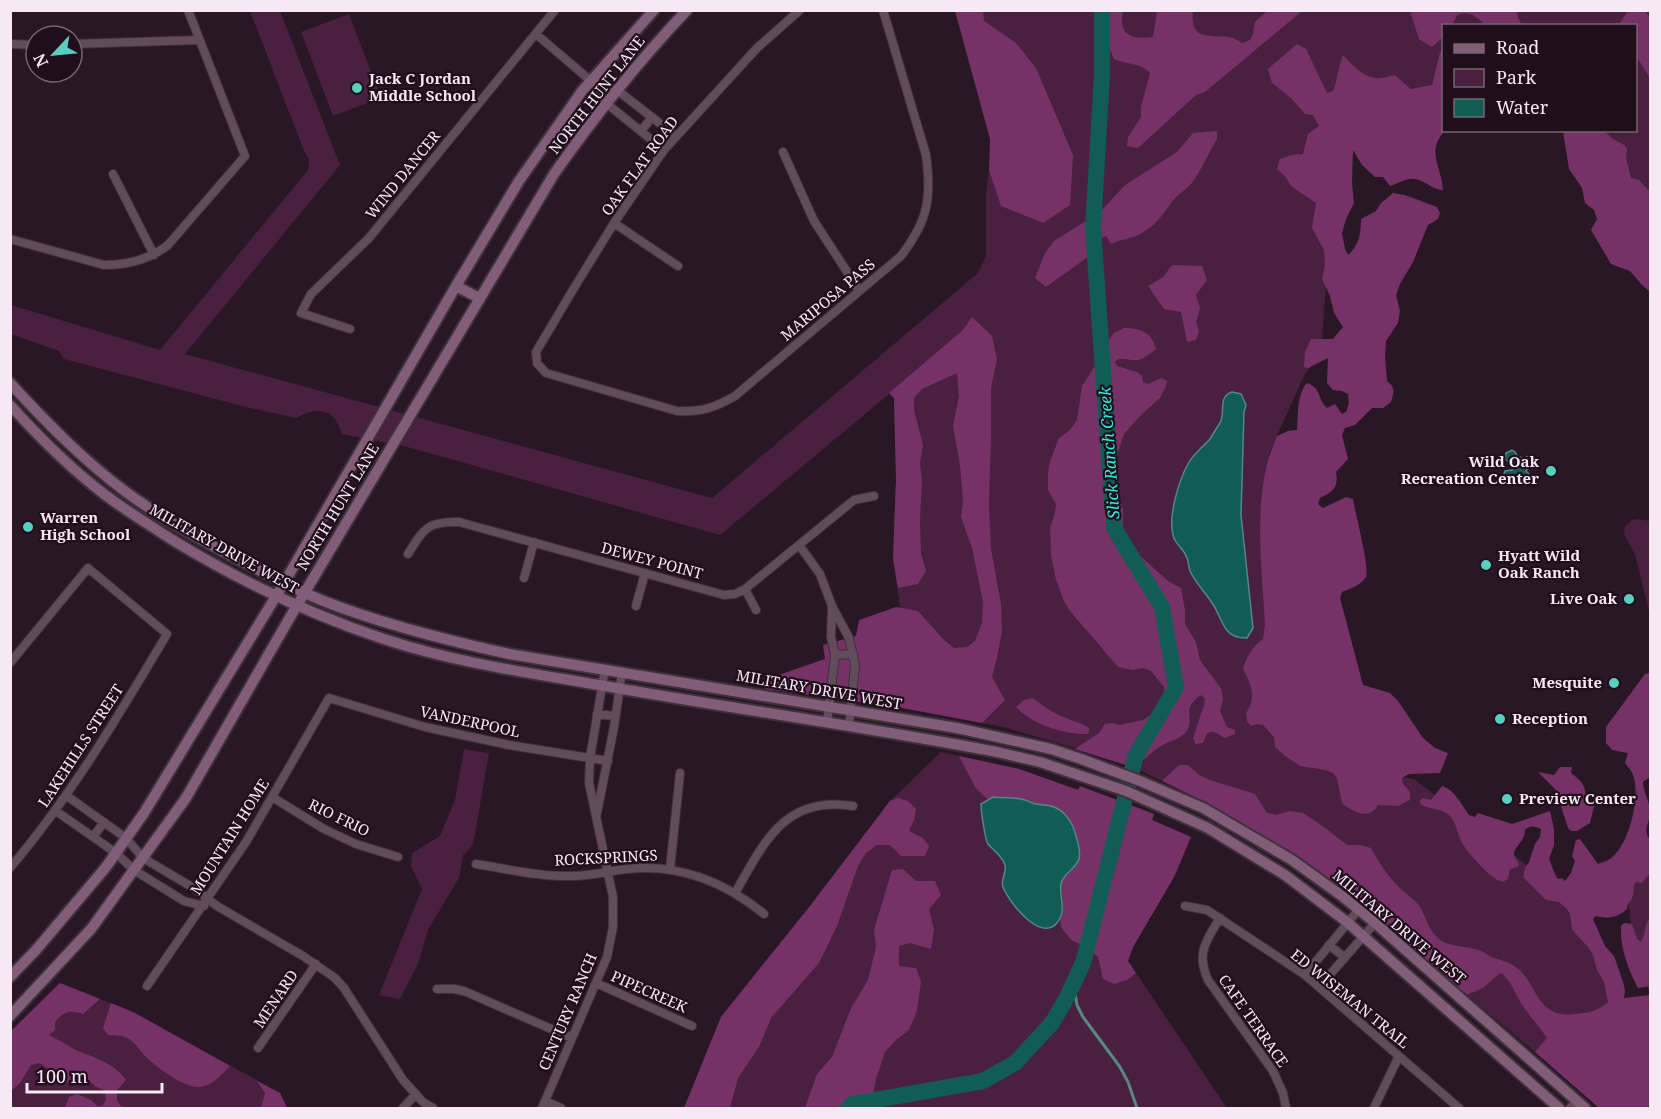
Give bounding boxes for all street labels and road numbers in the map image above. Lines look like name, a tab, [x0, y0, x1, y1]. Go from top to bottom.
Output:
street label: NORTH HUNT LANE	[544, 31, 649, 158]
street label: OAK FLAT ROAD	[596, 111, 682, 219]
street label: WIND DANCER	[360, 126, 444, 223]
street label: MARIPOSA PASS	[776, 254, 879, 345]
street label: NORTH HUNT LANE	[291, 439, 383, 574]
street label: MILITARY DRIVE WEST	[146, 499, 303, 598]
street label: DEWEY POINT	[599, 537, 705, 583]
street label: MILITARY DRIVE WEST	[735, 665, 903, 713]
street label: LAKEHILLS STREET	[33, 680, 127, 811]
street label: VANDERPOOL	[418, 701, 522, 741]
street label: MOUNTAIN HOME	[185, 775, 273, 898]
street label: RIO FRIO	[306, 794, 373, 840]
street label: ROCKSPRINGS	[554, 844, 658, 870]
street label: MILITARY DRIVE WEST	[1329, 865, 1470, 988]
street label: ED WISEMAN TRAIL	[1287, 944, 1414, 1052]
street label: CENTURY RANCH	[533, 950, 601, 1073]
street label: MENARD	[248, 965, 302, 1031]
street label: PIPECREEK	[608, 965, 691, 1017]
street label: CAFE TERRACE	[1214, 970, 1293, 1071]

